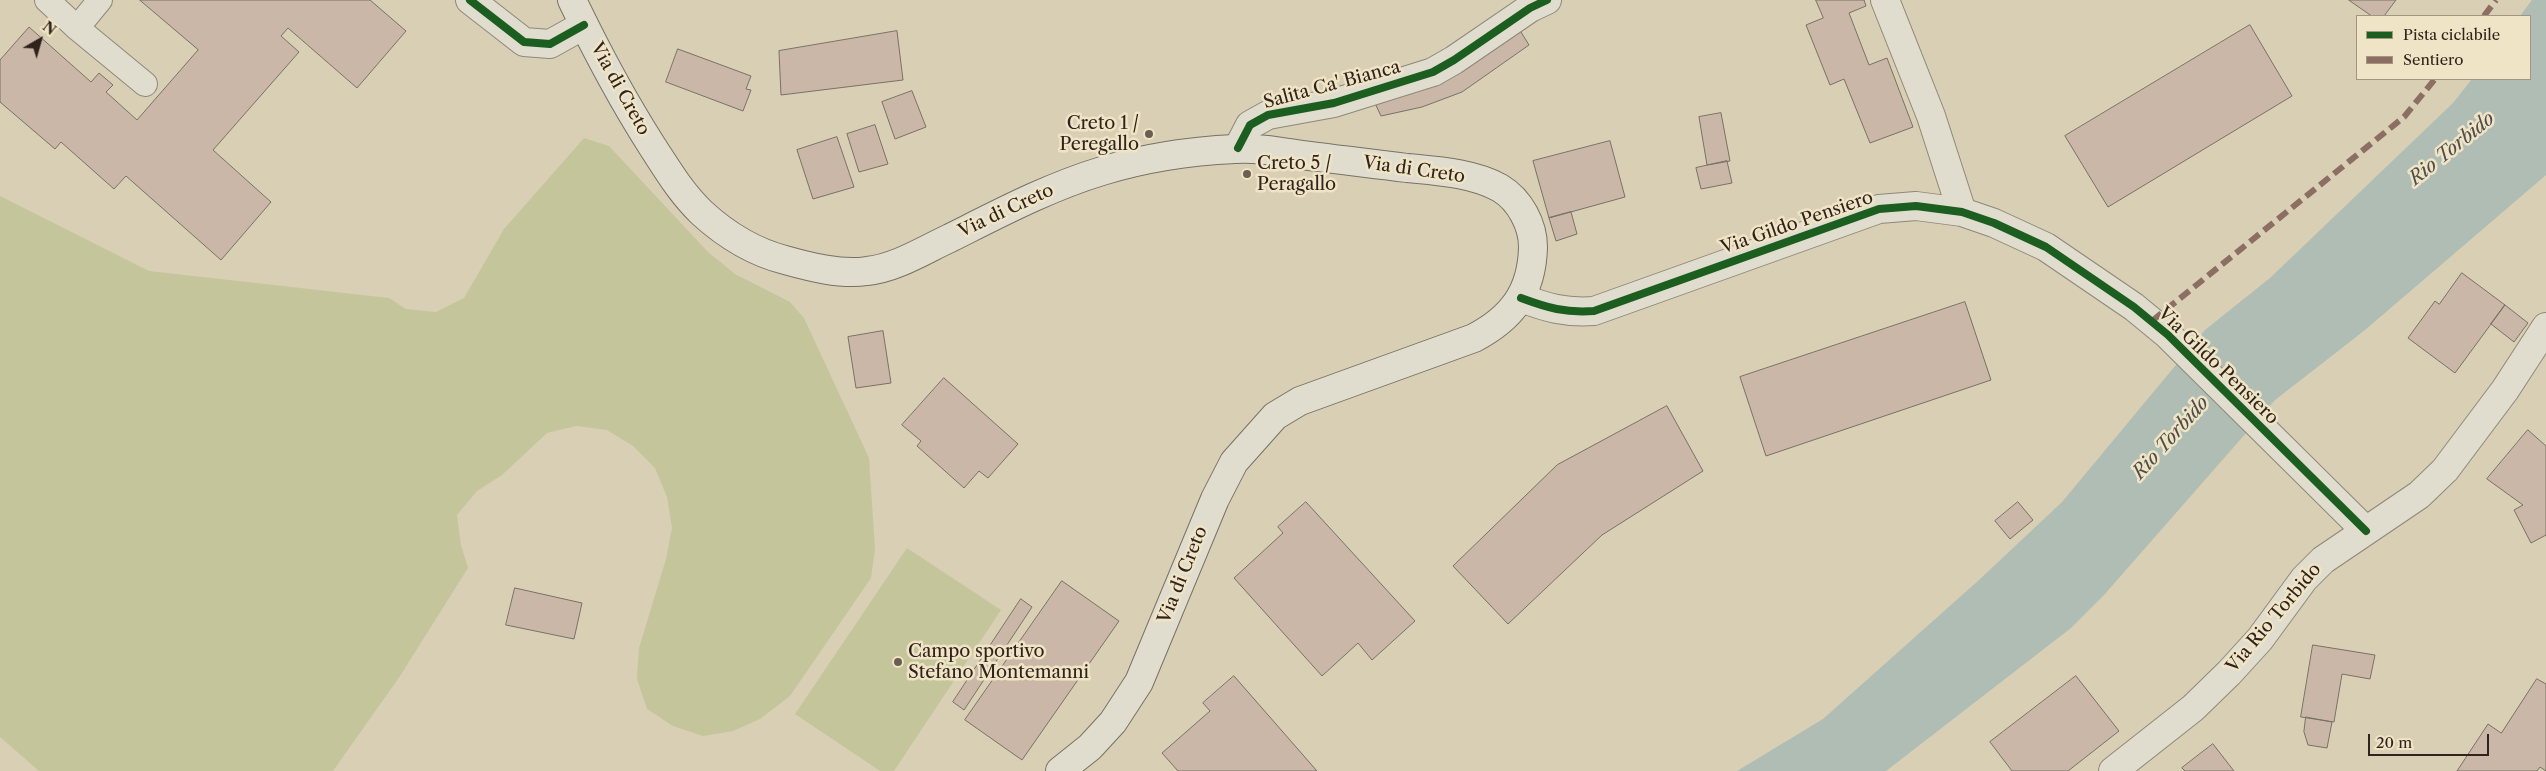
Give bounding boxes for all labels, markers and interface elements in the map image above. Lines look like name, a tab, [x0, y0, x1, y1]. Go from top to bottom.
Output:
north arrow	[15, 15, 65, 65]
legend	[2356, 15, 2531, 80]
text: N	[39, 17, 60, 39]
text: Pista ciclabile	[2403, 25, 2500, 44]
street label: Via di Creto	[586, 39, 654, 139]
text: Sentiero	[2403, 50, 2463, 69]
street label: Salita Ca' Bianca	[1261, 56, 1403, 114]
water label: Rio Torbido	[2405, 108, 2499, 190]
place label: Creto 1 / Peregallo	[1059, 113, 1139, 156]
marker: Creto 1 / Peregallo	[1143, 128, 1155, 140]
street label: Via di Creto	[1362, 152, 1466, 188]
place label: Creto 5 / Peragallo	[1257, 153, 1336, 195]
marker: Creto 5 / Peragallo	[1241, 168, 1253, 180]
street label: Via di Creto	[955, 180, 1057, 242]
street label: Via Gildo Pensiero	[1718, 187, 1876, 259]
street label: Via Gildo Pensiero	[2153, 303, 2283, 429]
water label: Rio Torbido	[2128, 392, 2214, 484]
street label: Via di Creto	[1154, 523, 1212, 627]
street label: Via Rio Torbido	[2222, 559, 2326, 677]
place label: Campo sportivo Stefano Montemanni	[908, 641, 1089, 684]
marker: Campo sportivo Stefano Montemanni	[892, 656, 904, 668]
scale bar	[2371, 724, 2492, 756]
text: 20 m	[2376, 733, 2412, 752]

